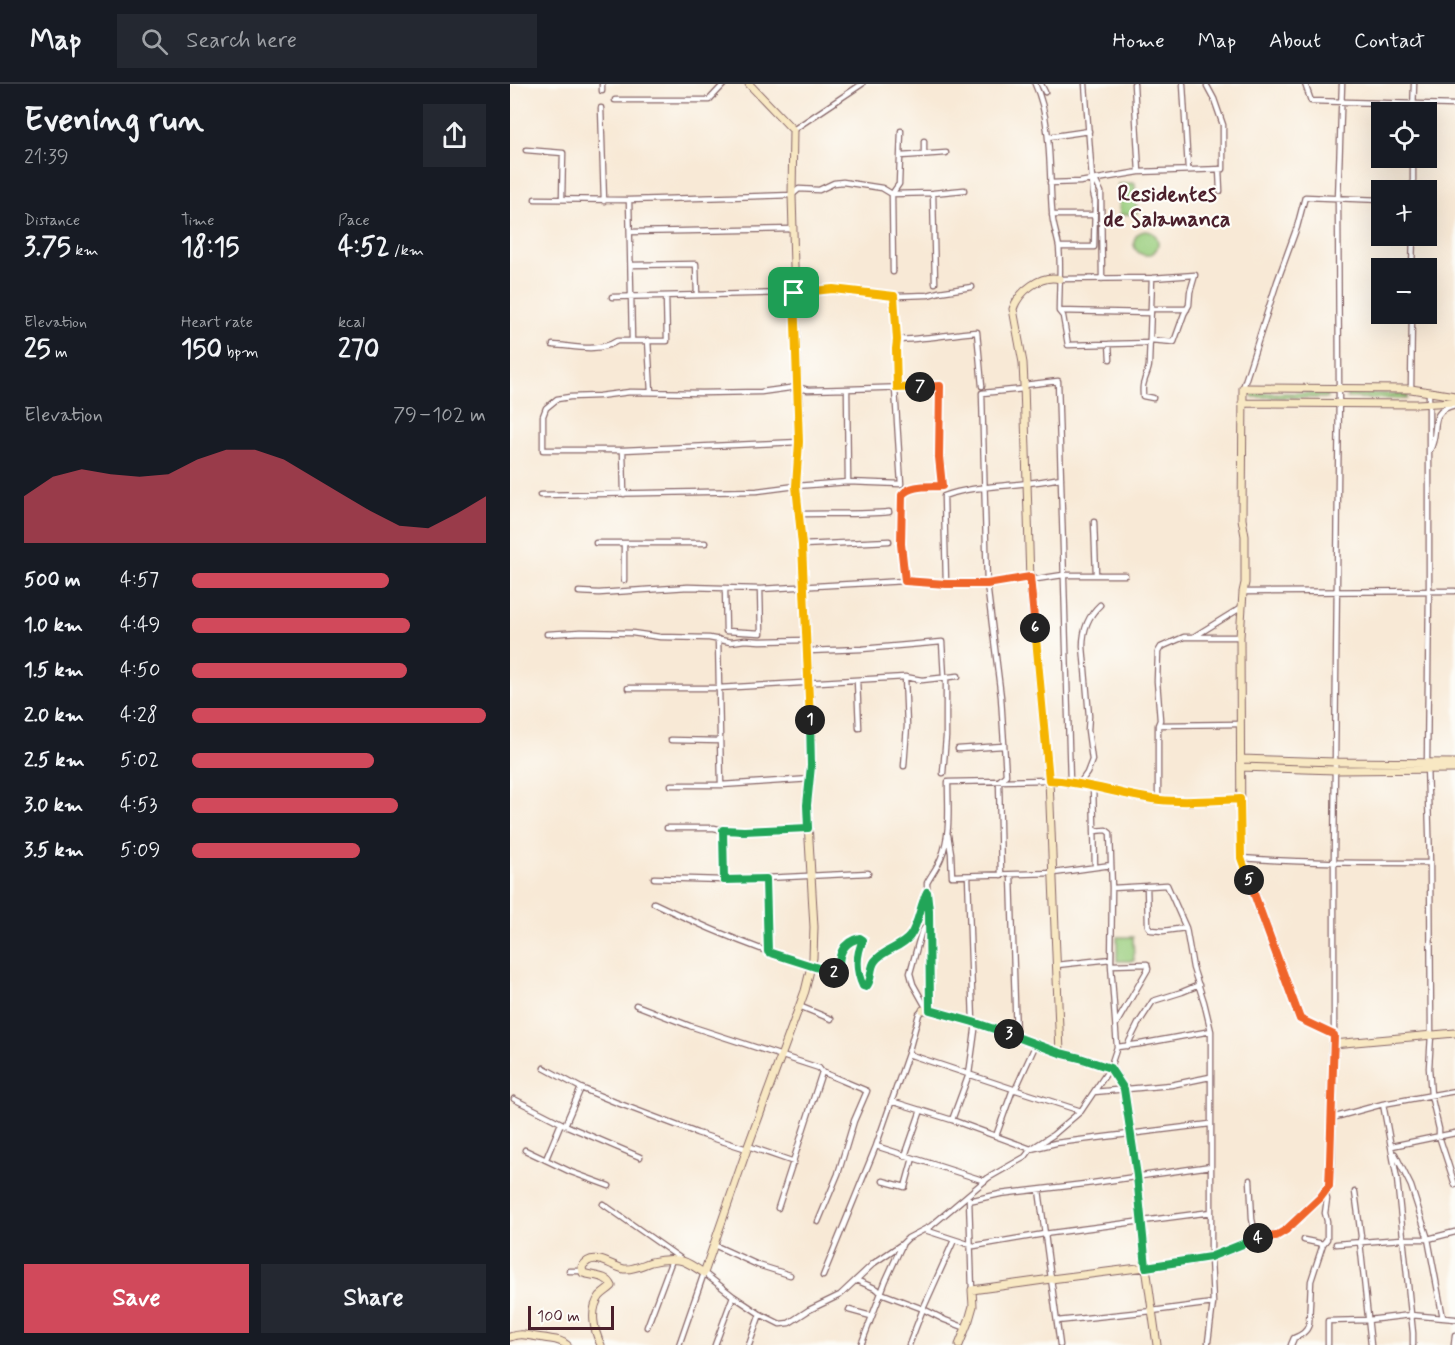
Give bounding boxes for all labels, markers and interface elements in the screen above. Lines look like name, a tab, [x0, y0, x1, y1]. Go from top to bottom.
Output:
search box	[117, 14, 537, 68]
text: Map	[30, 23, 81, 60]
icon: search	[138, 25, 171, 58]
text: Search here	[186, 27, 297, 55]
text: Home	[1113, 27, 1165, 55]
text: Map	[1198, 27, 1236, 55]
text: About	[1269, 27, 1321, 55]
text: Contact	[1354, 27, 1425, 55]
text: Evening run	[24, 99, 204, 143]
map controls	[1371, 102, 1437, 324]
button: locate	[1371, 102, 1437, 168]
button: share	[423, 104, 486, 167]
text: 21:39	[24, 144, 69, 171]
button: +	[1371, 180, 1437, 246]
district label: Residentes de Salamanca	[1103, 181, 1231, 234]
text: Distance	[24, 210, 80, 231]
text: Time	[181, 210, 215, 231]
text: Pace	[338, 210, 370, 231]
text: 3.75	[24, 231, 71, 265]
text: 18:15	[181, 231, 239, 265]
text: 4:52	[338, 231, 389, 265]
text: km	[71, 240, 98, 261]
text: /km	[389, 240, 424, 261]
button: −	[1371, 258, 1437, 324]
pin	[768, 267, 819, 318]
icon: arrive	[777, 276, 810, 309]
text: Elevation	[24, 312, 87, 333]
text: Heart rate	[181, 312, 253, 333]
text: kcal	[338, 312, 365, 333]
text: 25	[24, 333, 51, 367]
text: 150	[181, 333, 222, 367]
text: 270	[338, 333, 379, 367]
text: m	[51, 342, 68, 363]
text: bpm	[222, 342, 259, 363]
pin: 7	[905, 372, 935, 402]
text: 7	[915, 376, 925, 397]
text: Elevation	[24, 402, 103, 429]
text: 79–102 m	[393, 402, 486, 429]
text: 500 m	[24, 567, 81, 594]
text: 4:57	[120, 567, 159, 594]
text: 1.0 km	[24, 612, 83, 639]
text: 4:49	[120, 612, 161, 639]
pin: 6	[1020, 613, 1050, 643]
text: 6	[1031, 617, 1039, 638]
text: 1.5 km	[24, 657, 84, 684]
text: 4:50	[120, 657, 160, 684]
text: 2.0 km	[24, 702, 84, 729]
text: 4:28	[120, 702, 158, 729]
pin: 1	[795, 705, 825, 735]
text: 1	[806, 709, 814, 730]
text: 2.5 km	[24, 747, 85, 774]
text: 5:02	[120, 747, 159, 774]
text: 3.0 km	[24, 792, 83, 819]
text: 4:53	[120, 792, 157, 819]
text: 3.5 km	[24, 837, 84, 864]
text: 5:09	[120, 837, 160, 864]
pin: 5	[1234, 865, 1264, 895]
text: 5	[1244, 869, 1254, 890]
pin: 2	[819, 958, 849, 988]
text: 2	[830, 962, 838, 983]
pin: 3	[994, 1019, 1024, 1049]
text: 3	[1005, 1023, 1013, 1044]
pin: 4	[1243, 1223, 1273, 1253]
text: 4	[1253, 1227, 1263, 1248]
button: Save	[24, 1264, 249, 1333]
button: Share	[261, 1264, 486, 1333]
scale bar	[528, 1303, 614, 1330]
text: 100 m	[537, 1306, 580, 1327]

